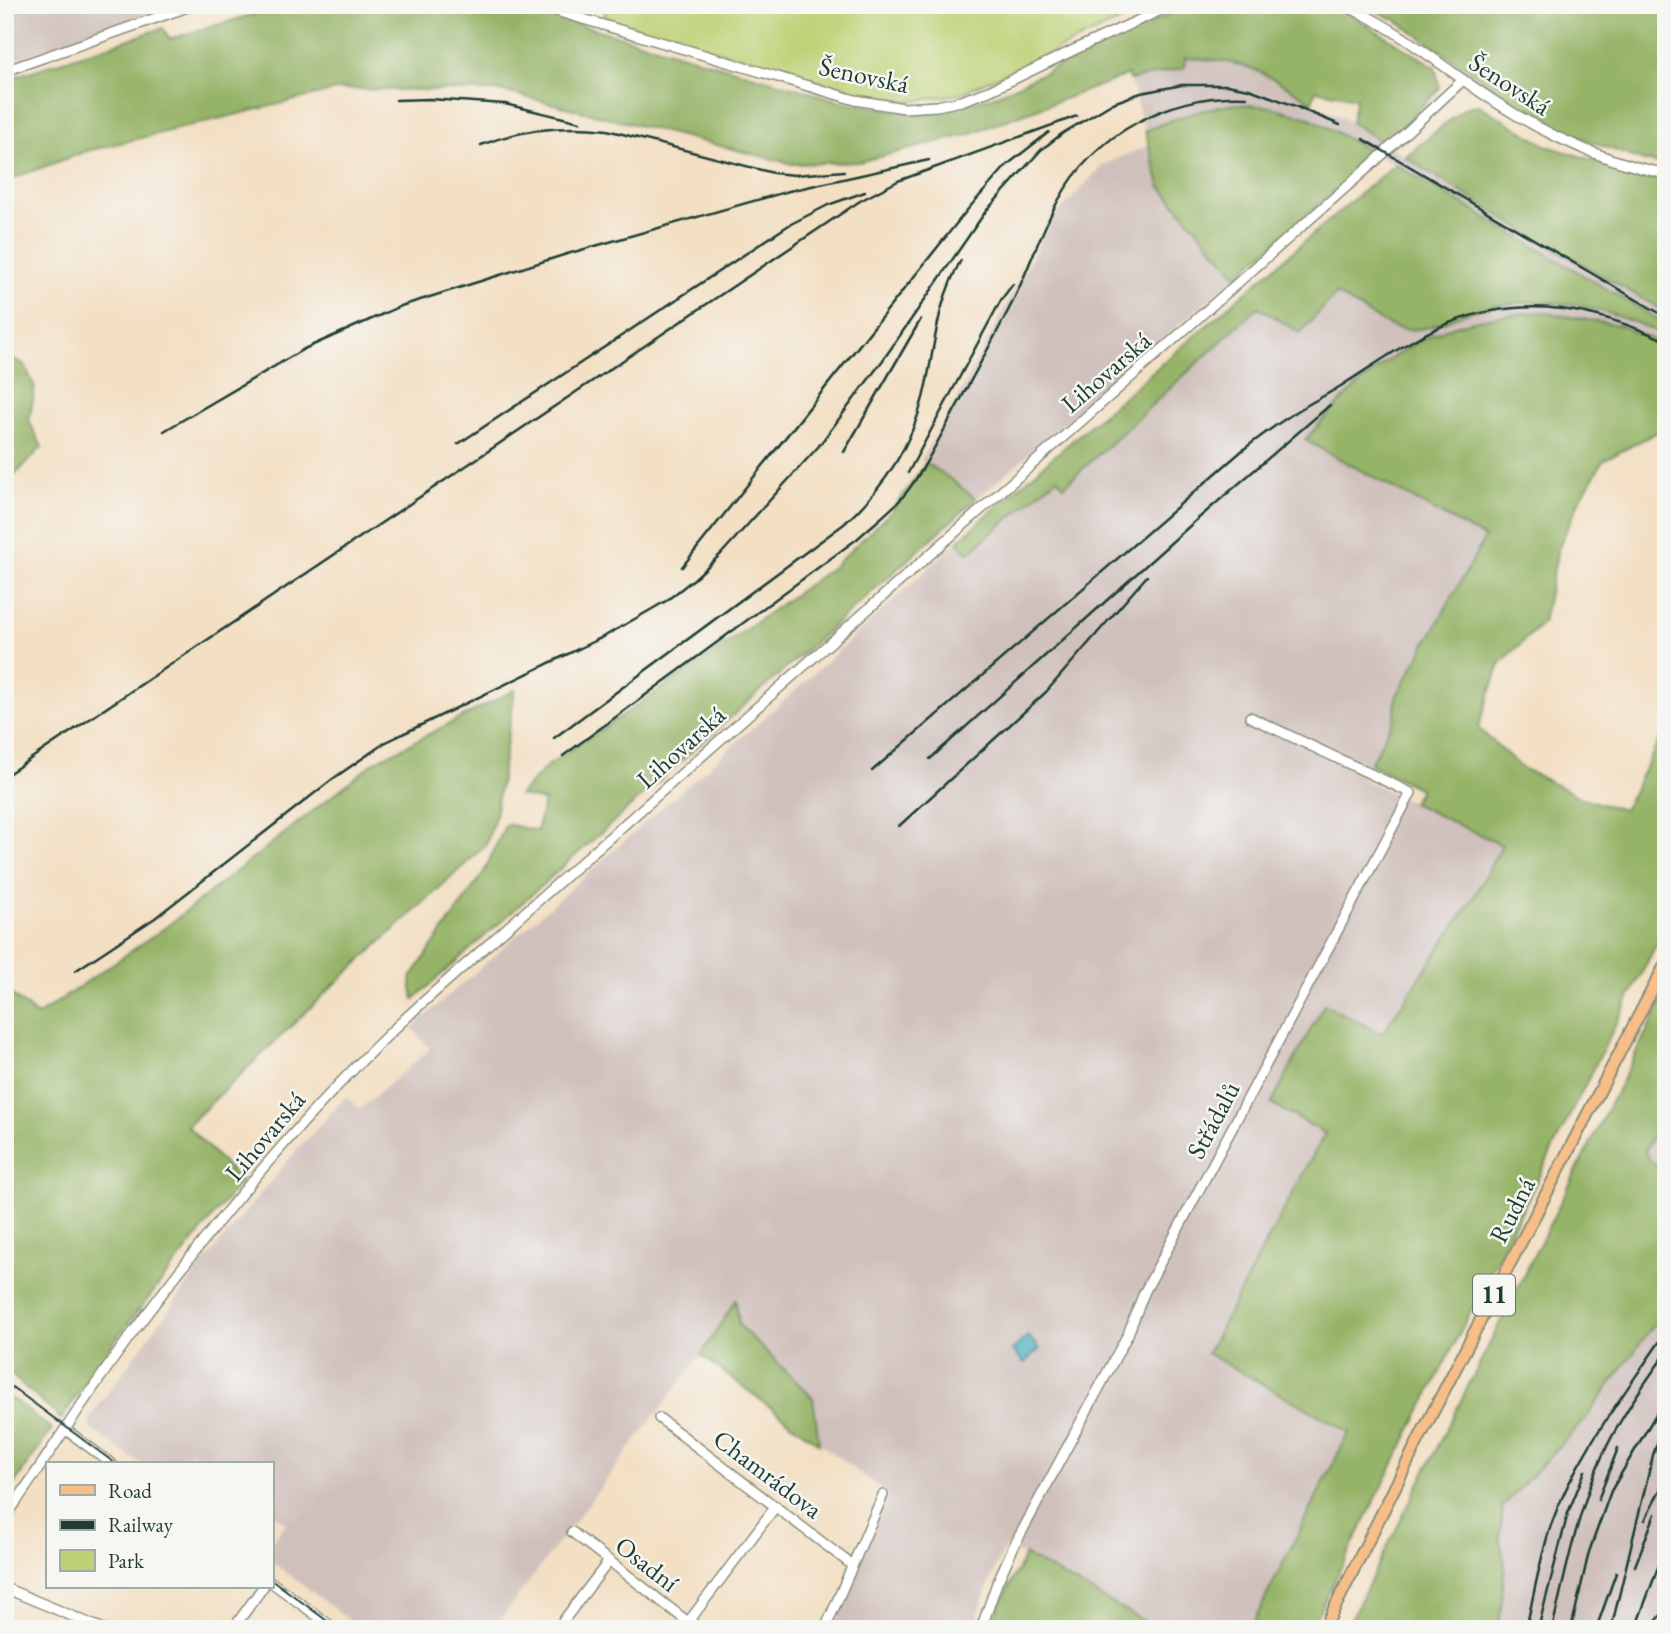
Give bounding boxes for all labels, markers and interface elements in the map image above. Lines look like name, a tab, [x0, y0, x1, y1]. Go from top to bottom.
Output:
street label: Šenovská	[1463, 45, 1558, 123]
street label: Šenovská	[816, 49, 913, 101]
street label: Lihovarská	[1054, 323, 1159, 420]
street label: Lihovarská	[629, 698, 733, 796]
street label: Střádalů	[1179, 1075, 1248, 1165]
street label: Lihovarská	[217, 1083, 313, 1188]
street label: Rudná	[1481, 1171, 1543, 1249]
road number: 11	[1473, 1274, 1515, 1316]
street label: Chamrádova	[706, 1422, 830, 1527]
legend	[46, 1462, 273, 1588]
text: Road	[108, 1477, 152, 1504]
text: Railway	[108, 1511, 174, 1538]
street label: Osadní	[608, 1528, 686, 1600]
text: Park	[108, 1547, 145, 1574]

